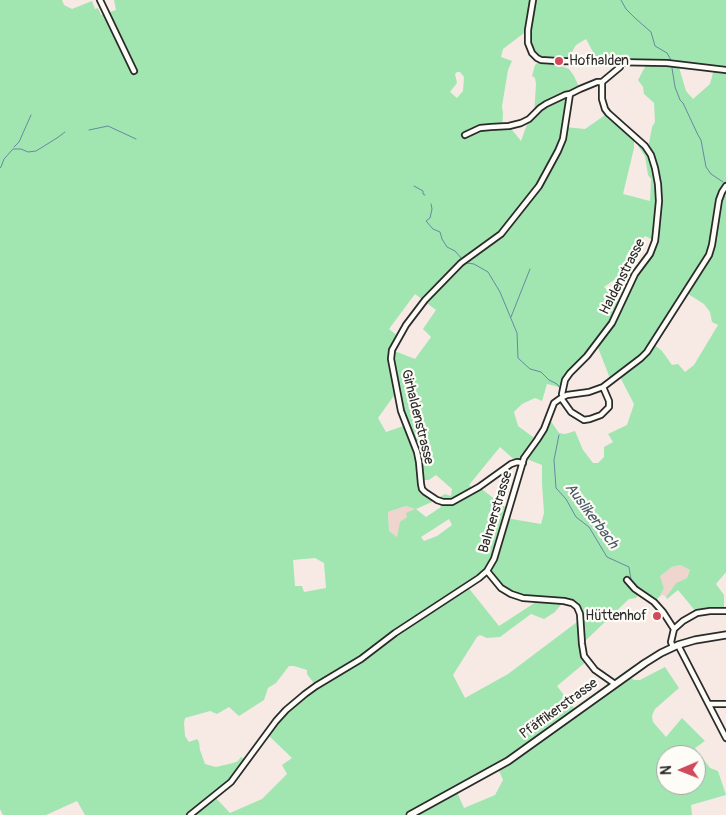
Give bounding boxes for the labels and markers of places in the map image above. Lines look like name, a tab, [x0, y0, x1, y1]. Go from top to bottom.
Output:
place label: Hofhalden	[569, 53, 629, 69]
marker: Hofhalden	[553, 55, 565, 67]
place label: Hüttenhof	[585, 608, 647, 624]
marker: Hüttenhof	[651, 610, 663, 622]

